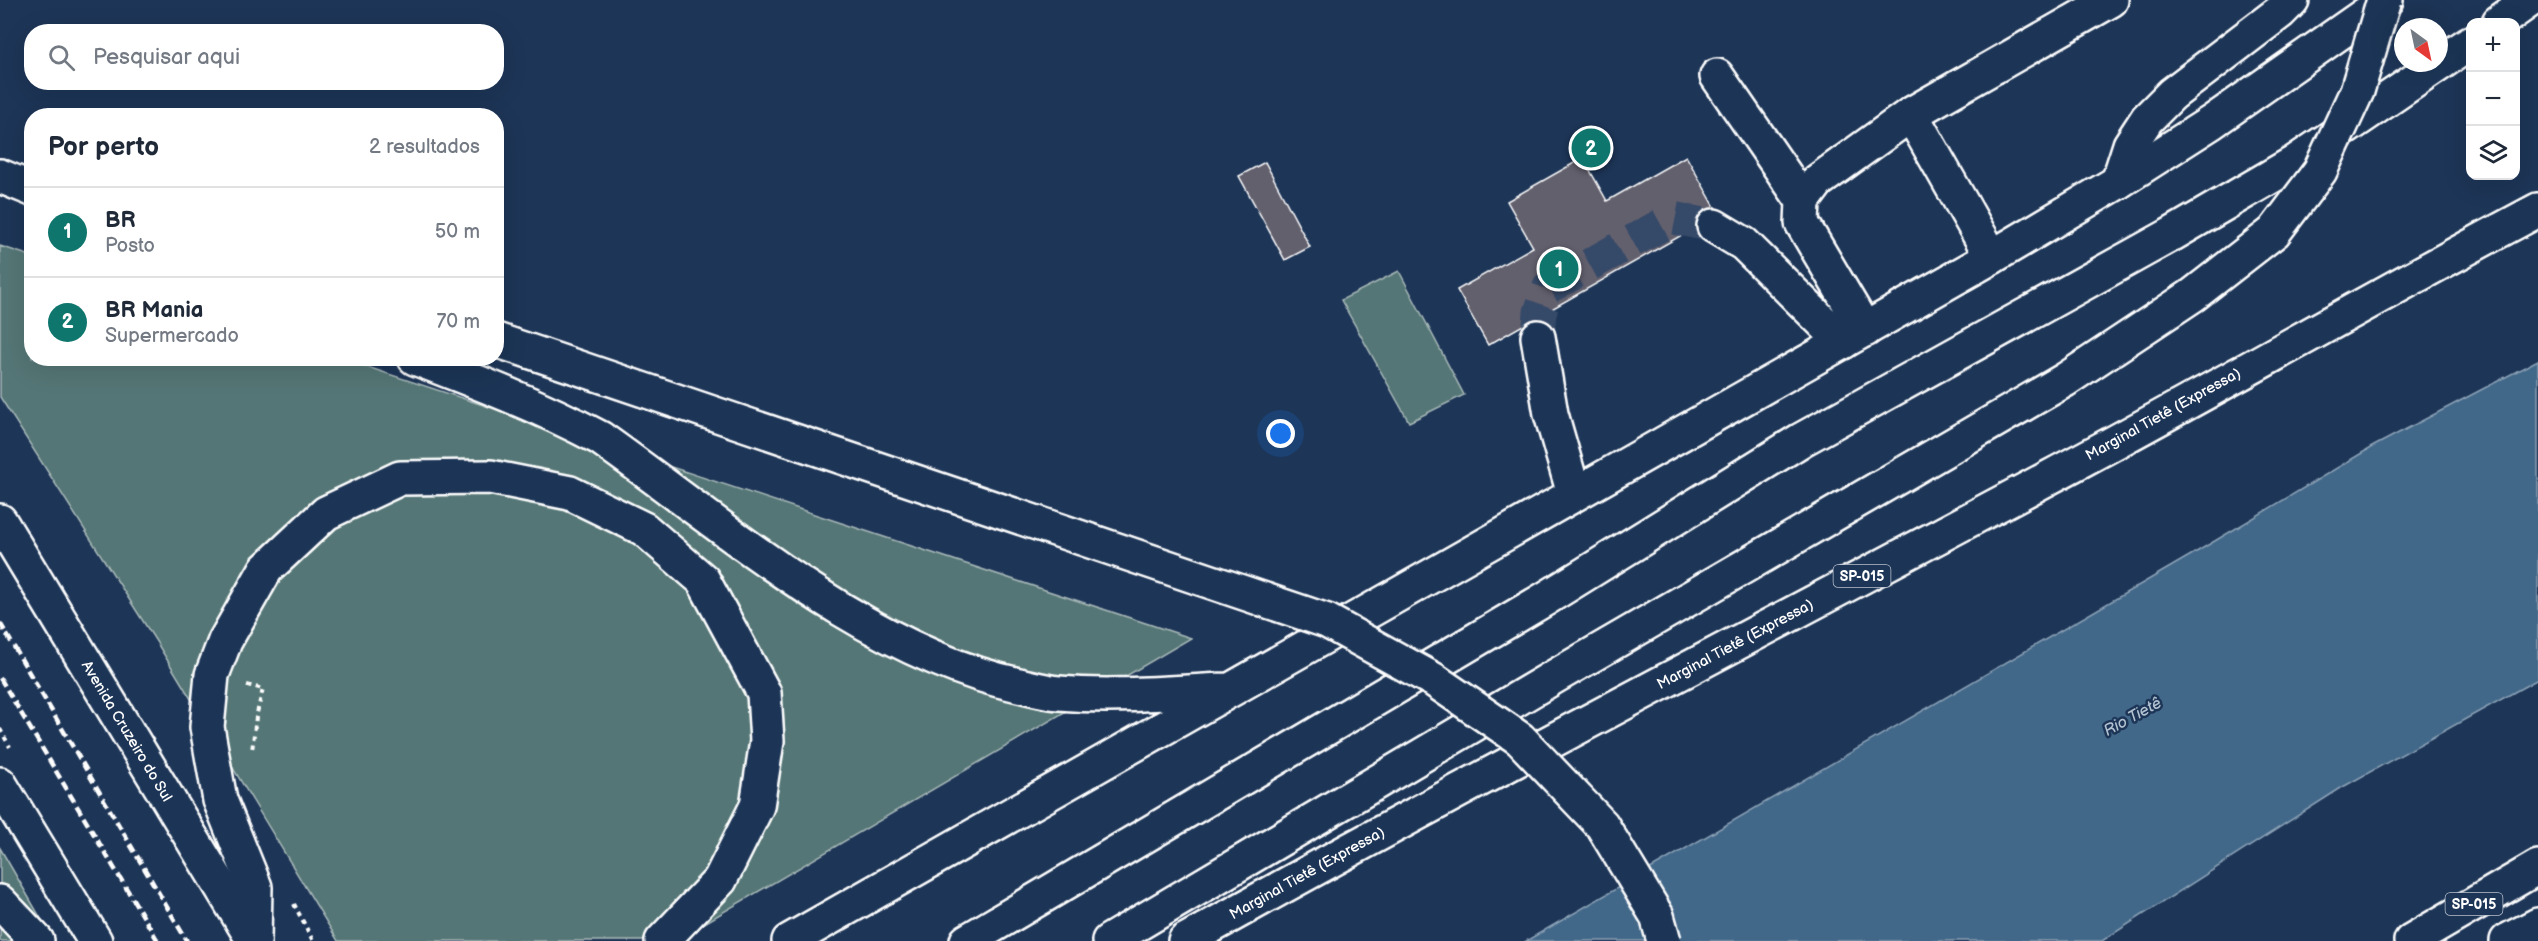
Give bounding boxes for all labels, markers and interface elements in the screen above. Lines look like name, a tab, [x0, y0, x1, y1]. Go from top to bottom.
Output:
north arrow	[2394, 18, 2448, 72]
map controls	[2466, 18, 2520, 180]
button: +	[2466, 18, 2520, 72]
search box	[24, 24, 504, 90]
icon: search	[45, 41, 78, 74]
text: Pesquisar aqui	[93, 44, 240, 71]
button: −	[2466, 72, 2520, 126]
pin: 2	[1572, 126, 1610, 170]
button: layers	[2466, 126, 2520, 180]
text: Por perto	[48, 132, 159, 163]
text: 2 resultados	[369, 135, 480, 159]
text: BR	[105, 207, 136, 234]
text: 1	[63, 220, 72, 244]
text: 50 m	[435, 220, 480, 244]
text: Posto	[105, 234, 155, 258]
pin: 1	[1540, 246, 1578, 292]
text: BR Mania	[105, 297, 203, 324]
text: 2	[62, 310, 73, 334]
text: 70 m	[436, 310, 480, 334]
text: Supermercado	[105, 324, 239, 348]
street label: Marginal Tietê (Expressa)	[2082, 364, 2244, 465]
your location	[1266, 419, 1295, 448]
road number: SP-015	[1834, 565, 1890, 587]
street label: Marginal Tietê (Expressa)	[1654, 595, 1817, 694]
street label: Avenida Cruzeiro do Sul	[77, 657, 176, 805]
water label: Rio Tietê	[2100, 694, 2165, 741]
street label: Marginal Tietê (Expressa)	[1226, 823, 1388, 924]
road number: SP-015	[2446, 893, 2502, 915]

